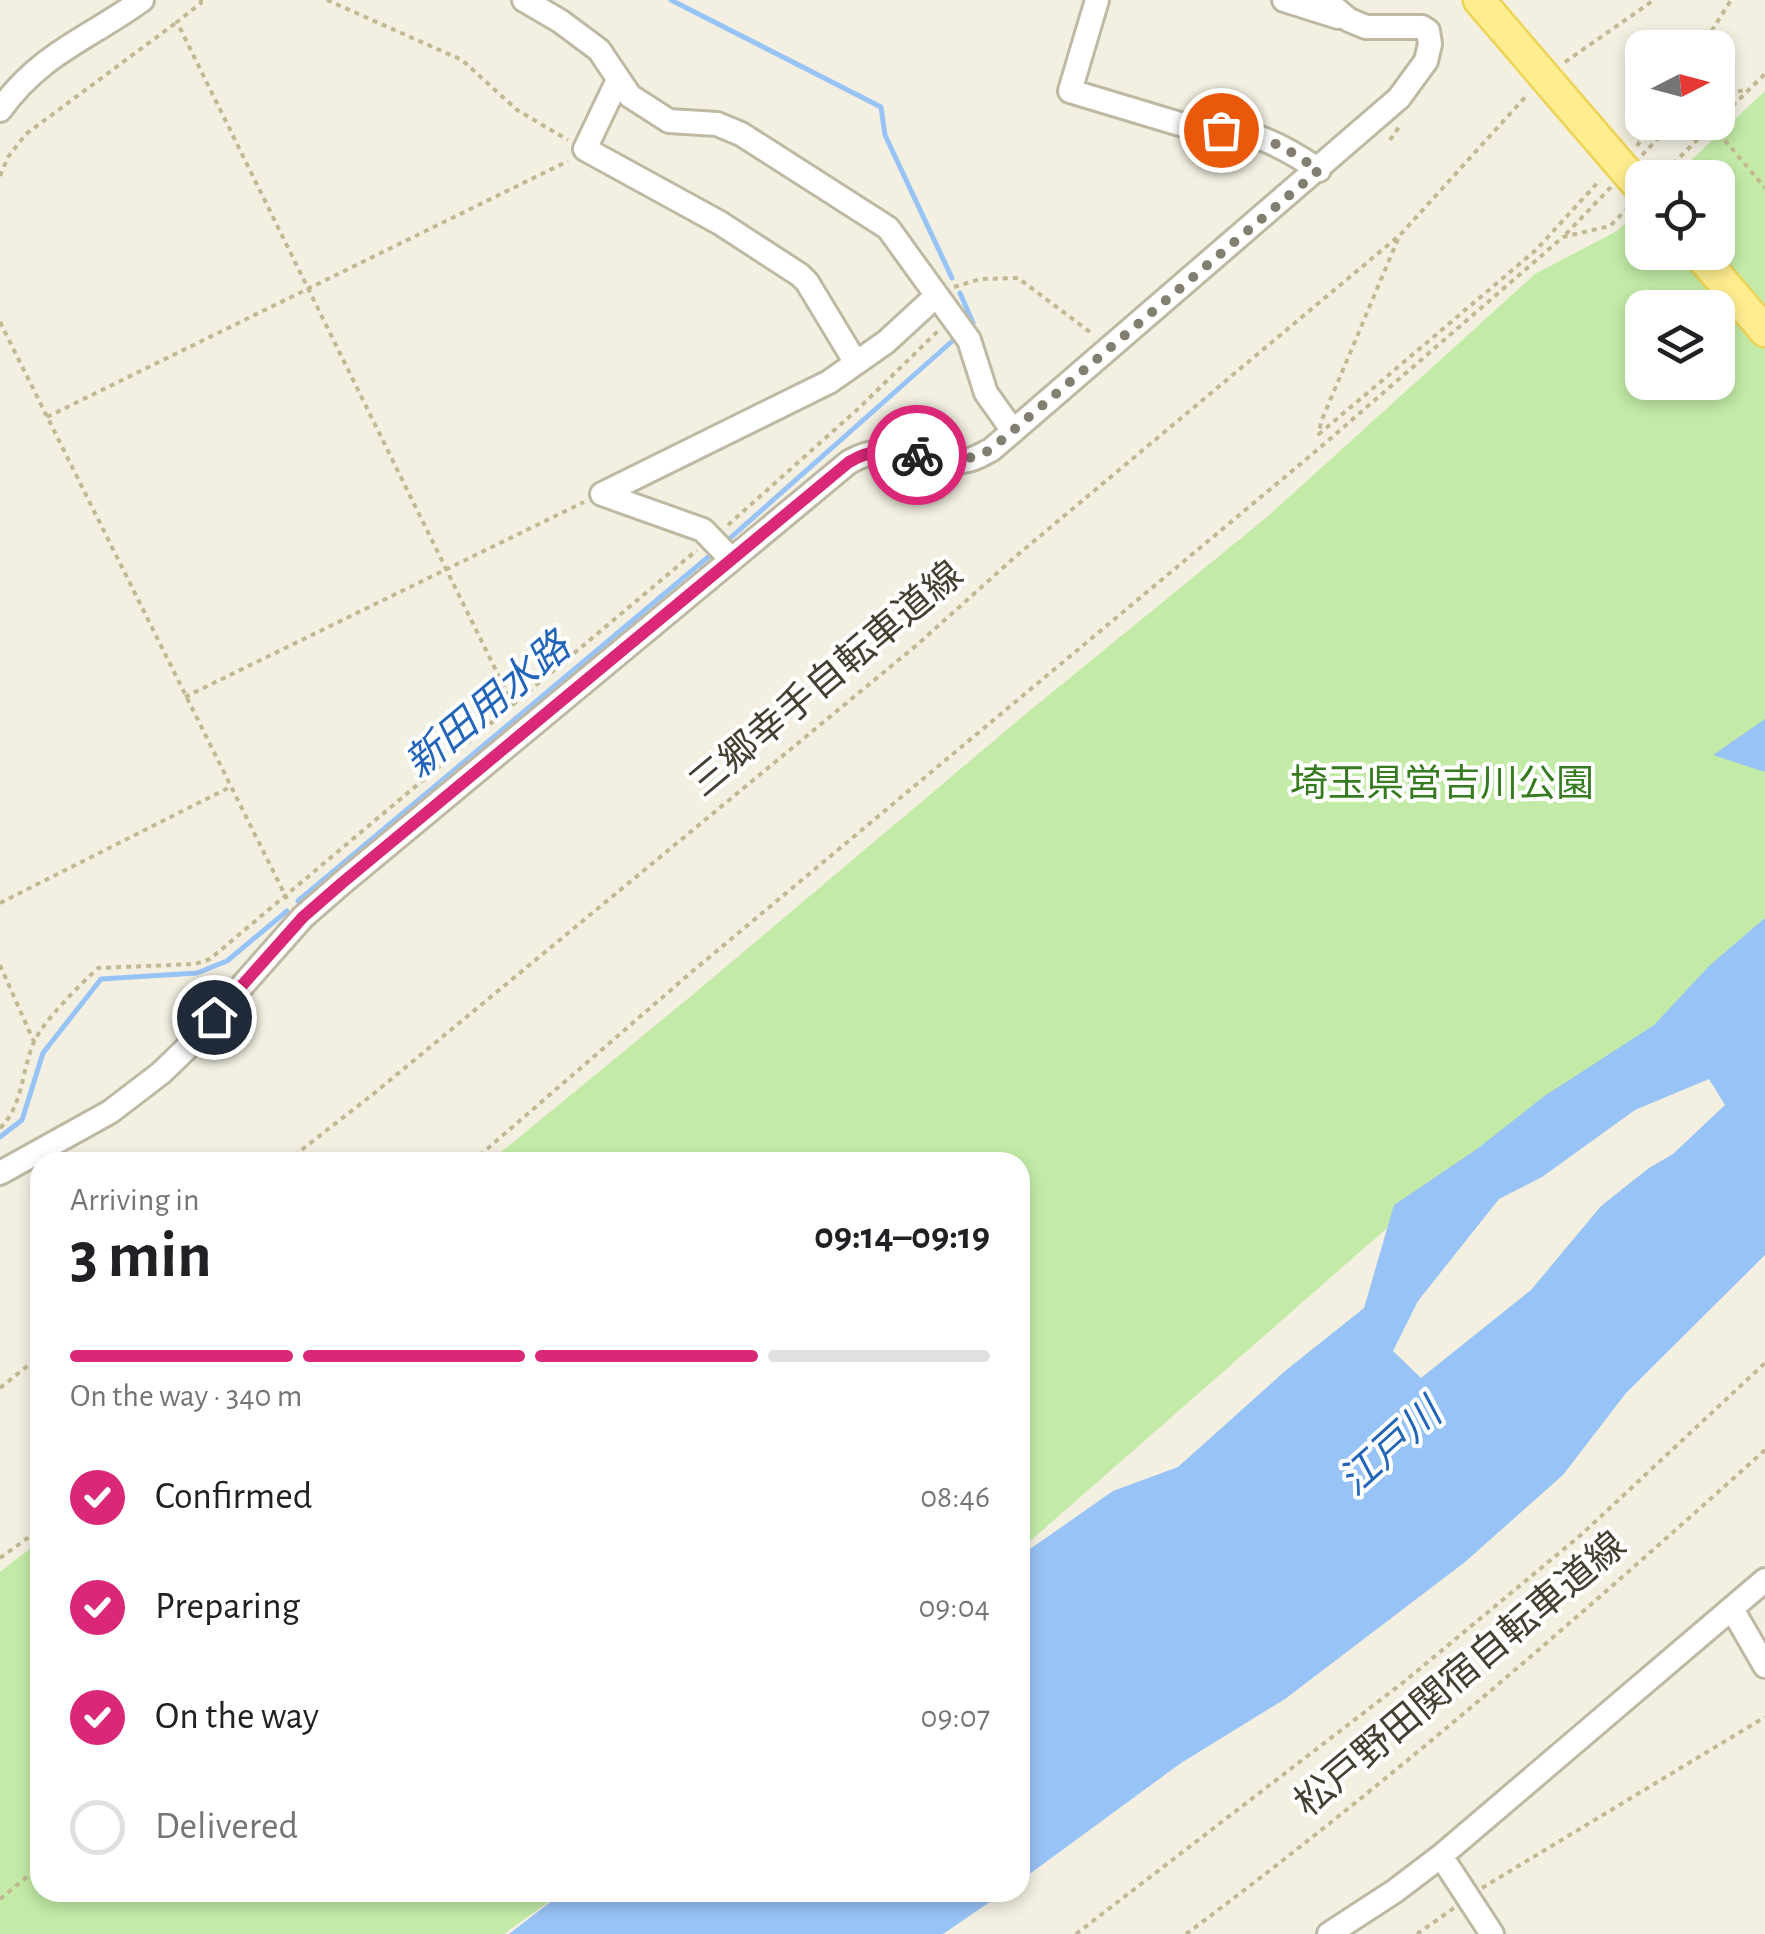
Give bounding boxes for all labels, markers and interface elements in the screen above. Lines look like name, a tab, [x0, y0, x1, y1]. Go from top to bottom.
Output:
north arrow	[1625, 30, 1735, 140]
map controls	[1625, 30, 1735, 400]
pin	[1179, 88, 1264, 173]
icon: bag	[1194, 103, 1249, 158]
button: locate	[1625, 160, 1735, 270]
button: layers	[1625, 290, 1735, 400]
courier	[867, 405, 967, 505]
icon: bike	[890, 428, 945, 483]
street label: 三郷幸手自転車道線	[682, 553, 970, 804]
water label: 新田用水路	[397, 623, 580, 786]
park label: 埼玉県営吉川公園	[1290, 763, 1594, 804]
pin	[172, 975, 257, 1060]
icon: home	[187, 990, 242, 1045]
text: Arriving in	[70, 1184, 199, 1216]
text: 09:14–09:19	[814, 1218, 990, 1256]
text: 3 min	[70, 1224, 212, 1289]
text: On the way · 340 m	[70, 1380, 302, 1412]
water label: 江戸川	[1332, 1389, 1452, 1503]
icon: check	[70, 1470, 125, 1525]
text: Confirmed	[155, 1478, 312, 1516]
text: 08:46	[920, 1481, 990, 1513]
street label: 松戸野田関宿自転車道線	[1287, 1524, 1633, 1824]
icon: check	[70, 1580, 125, 1635]
text: Preparing	[155, 1588, 300, 1626]
text: 09:04	[918, 1591, 990, 1623]
icon: check	[70, 1690, 125, 1745]
text: On the way	[155, 1698, 319, 1736]
text: 09:07	[920, 1701, 990, 1733]
text: Delivered	[155, 1808, 298, 1846]

